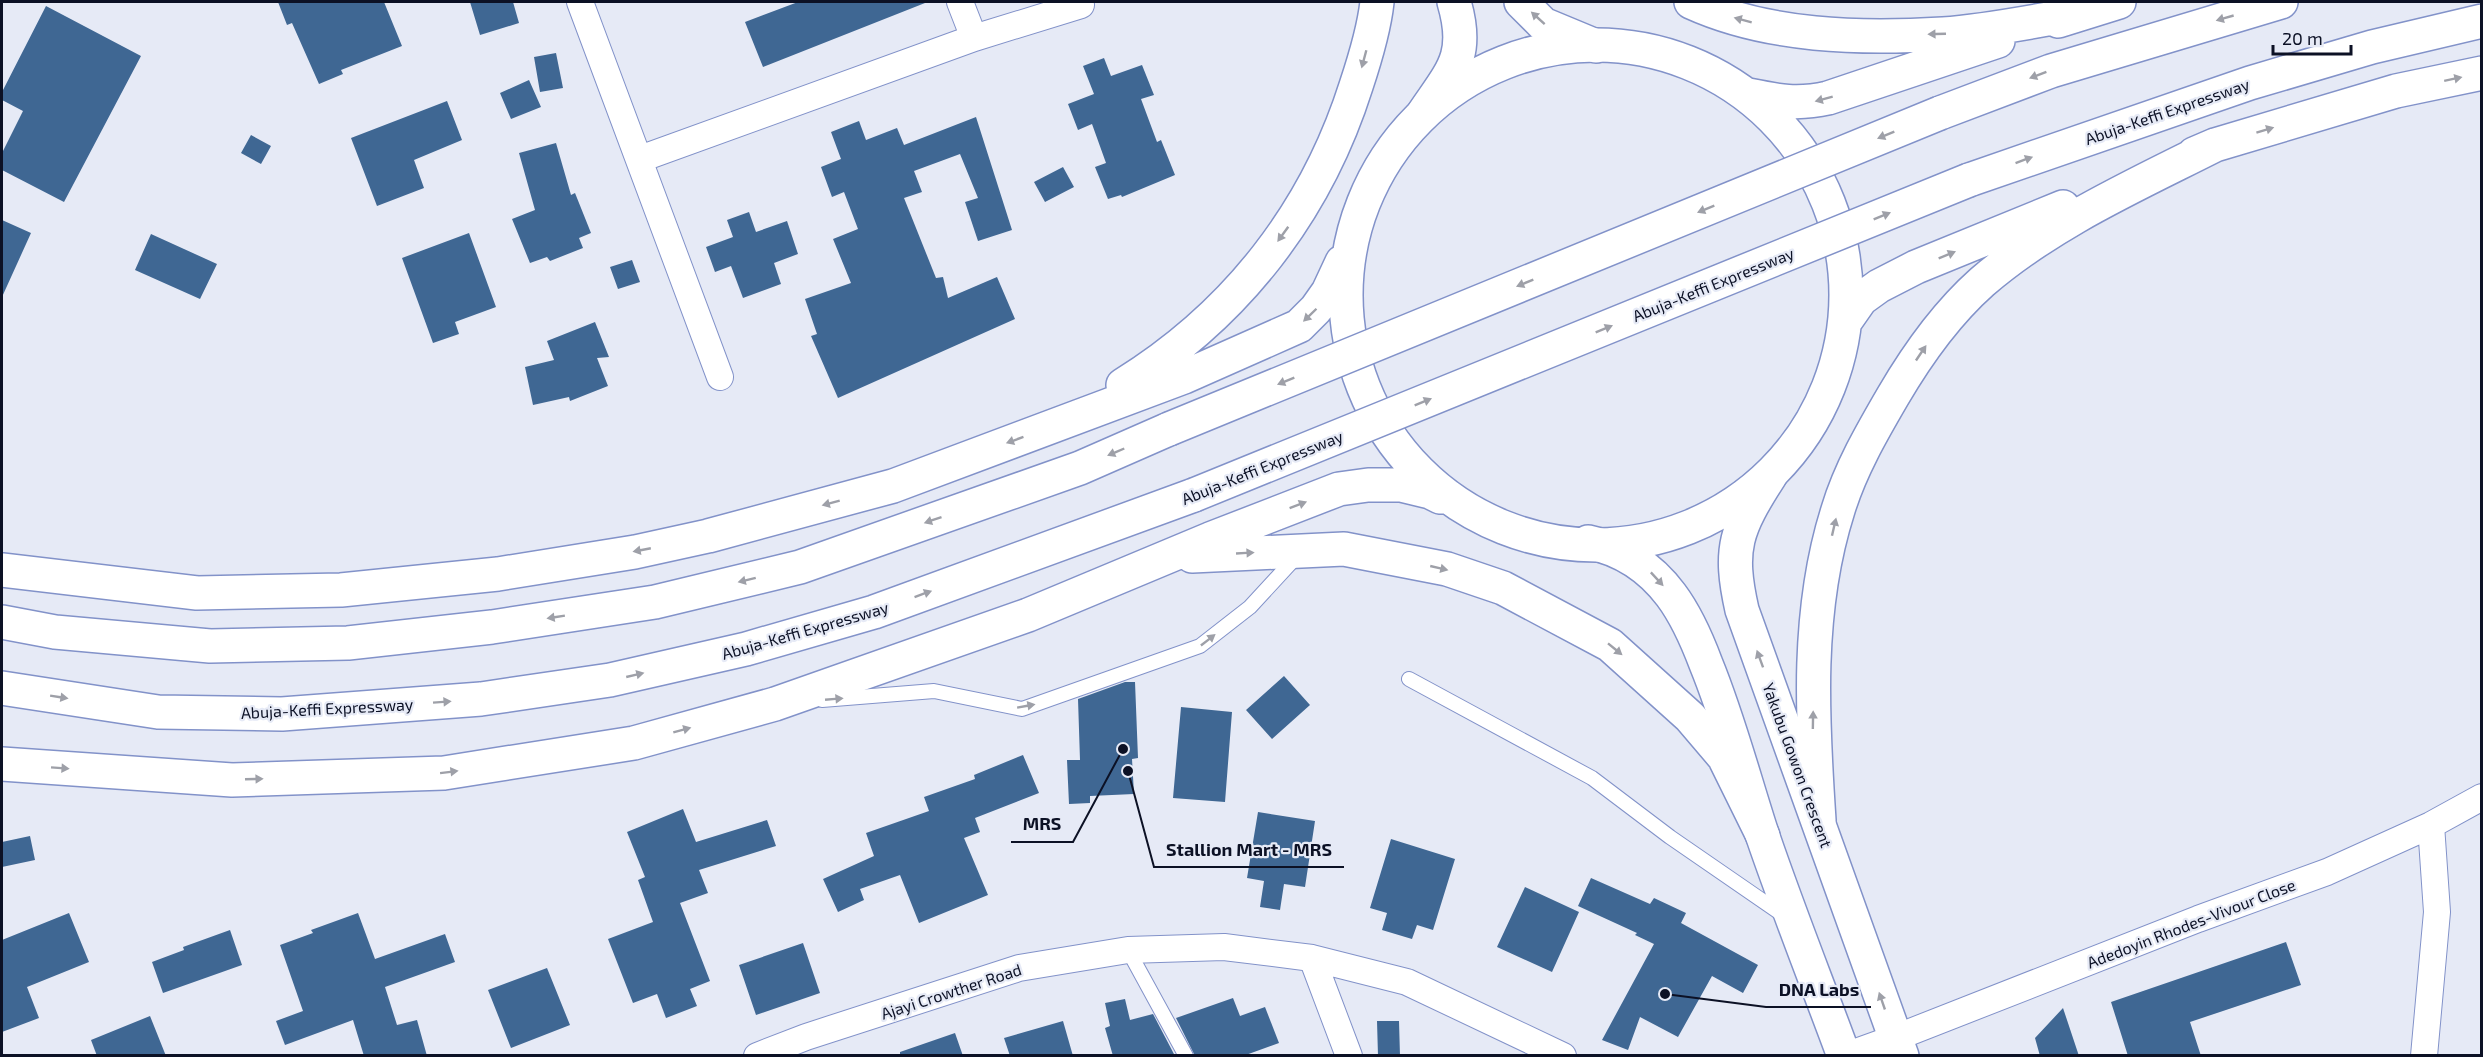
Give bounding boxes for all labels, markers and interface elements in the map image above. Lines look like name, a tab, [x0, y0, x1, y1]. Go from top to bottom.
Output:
one-way arrow	[1530, 11, 1545, 25]
one-way arrow	[1734, 14, 1752, 24]
one-way arrow	[2215, 14, 2233, 23]
scale bar	[2273, 18, 2351, 56]
text: 20 m	[2282, 27, 2323, 49]
one-way arrow	[1928, 29, 1947, 38]
one-way arrow	[1359, 49, 1369, 68]
one-way arrow	[2029, 71, 2047, 81]
one-way arrow	[2444, 73, 2462, 83]
street label: Abuja-Keffi Expressway	[2082, 74, 2253, 149]
one-way arrow	[1815, 95, 1833, 104]
one-way arrow	[2256, 125, 2274, 134]
one-way arrow	[1877, 131, 1895, 140]
one-way arrow	[2016, 155, 2034, 165]
one-way arrow	[1696, 204, 1714, 214]
one-way arrow	[1873, 211, 1891, 221]
one-way arrow	[1277, 226, 1289, 242]
street label: Abuja-Keffi Expressway	[1629, 243, 1797, 326]
one-way arrow	[1938, 250, 1956, 260]
one-way arrow	[1516, 279, 1534, 288]
one-way arrow	[1302, 308, 1317, 322]
one-way arrow	[1595, 323, 1613, 333]
one-way arrow	[1915, 345, 1926, 362]
one-way arrow	[1277, 376, 1295, 386]
one-way arrow	[1414, 397, 1432, 406]
street label: Abuja-Keffi Expressway	[1178, 426, 1346, 509]
one-way arrow	[1006, 436, 1024, 446]
one-way arrow	[1107, 448, 1124, 457]
one-way arrow	[822, 498, 840, 508]
one-way arrow	[1290, 499, 1308, 509]
one-way arrow	[924, 515, 942, 525]
one-way arrow	[1829, 518, 1839, 536]
one-way arrow	[632, 546, 651, 555]
one-way arrow	[1236, 549, 1255, 558]
one-way arrow	[1429, 563, 1448, 573]
one-way arrow	[1650, 571, 1663, 586]
one-way arrow	[738, 575, 756, 585]
one-way arrow	[914, 589, 932, 598]
street label: Abuja-Keffi Expressway	[719, 597, 891, 664]
one-way arrow	[547, 613, 566, 622]
one-way arrow	[1200, 633, 1216, 646]
one-way arrow	[1607, 642, 1622, 655]
one-way arrow	[1754, 649, 1764, 667]
one-way arrow	[625, 669, 644, 679]
street label: Yakubu Gowon Crescent	[1759, 680, 1837, 850]
one-way arrow	[50, 692, 69, 701]
street label: Abuja-Keffi Expressway	[240, 694, 414, 723]
one-way arrow	[824, 694, 843, 704]
one-way arrow	[432, 697, 451, 707]
one-way arrow	[1017, 701, 1036, 710]
one-way arrow	[1808, 710, 1818, 729]
one-way arrow	[673, 724, 691, 734]
one-way arrow	[50, 763, 69, 773]
one-way arrow	[440, 767, 459, 777]
one-way arrow	[245, 774, 264, 784]
callout: MRS	[1011, 806, 1073, 842]
text: MRS	[1023, 812, 1061, 834]
callout: Stallion Mart - MRS	[1154, 831, 1344, 867]
text: Stallion Mart - MRS	[1166, 838, 1332, 860]
street label: Adedoyin Rhodes-Vivour Close	[2084, 874, 2298, 972]
street label: Ajayi Crowther Road	[878, 959, 1024, 1024]
callout: DNA Labs	[1766, 971, 1871, 1007]
text: DNA Labs	[1779, 978, 1859, 1000]
one-way arrow	[1876, 991, 1886, 1009]

